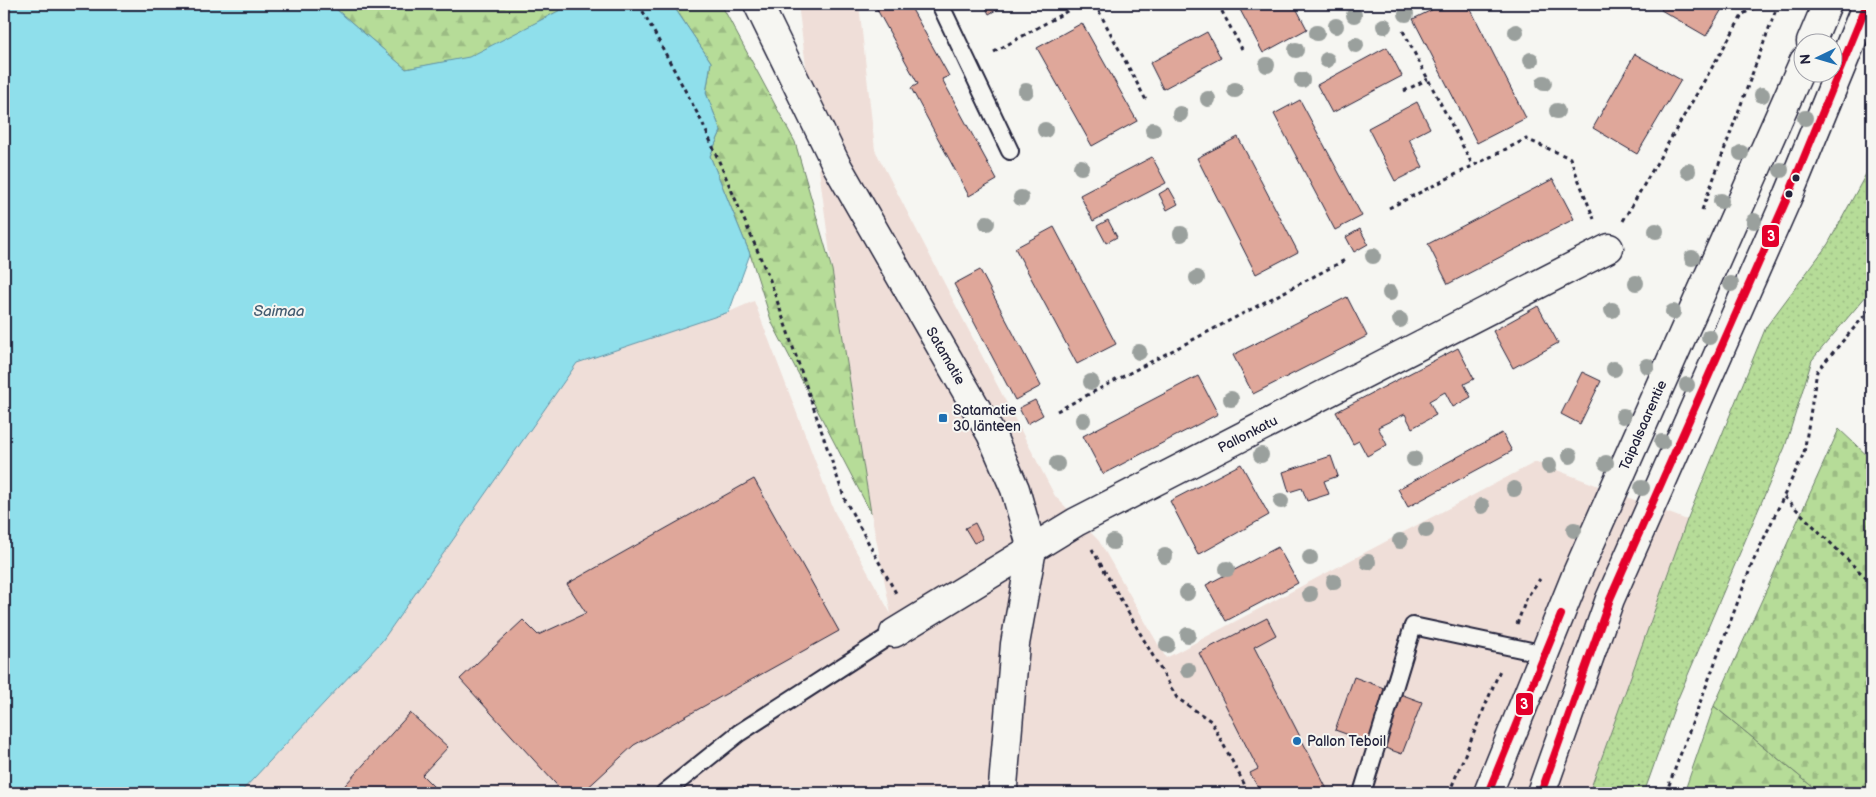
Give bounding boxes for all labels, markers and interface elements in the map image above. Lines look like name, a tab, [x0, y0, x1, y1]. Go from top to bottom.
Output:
north arrow	[1794, 32, 1844, 82]
text: N	[1797, 53, 1814, 65]
unlabelled marker	[1791, 173, 1801, 183]
unlabelled marker	[1784, 189, 1794, 199]
line badge: 3	[1761, 224, 1780, 248]
text: 3	[1767, 228, 1775, 245]
water label: Saimaa	[254, 302, 304, 321]
street label: Satamatie	[922, 324, 969, 388]
street label: Taipalsaarentie	[1616, 378, 1670, 473]
place label: Satamatie 30 länteen	[953, 402, 1021, 435]
marker: Satamatie 30 länteen	[937, 412, 949, 424]
street label: Pallonkatu	[1215, 412, 1280, 457]
line badge: 3	[1515, 692, 1534, 716]
text: 3	[1520, 696, 1528, 713]
place label: Pallon Teboil	[1307, 733, 1386, 750]
marker: Pallon Teboil	[1291, 735, 1303, 747]

